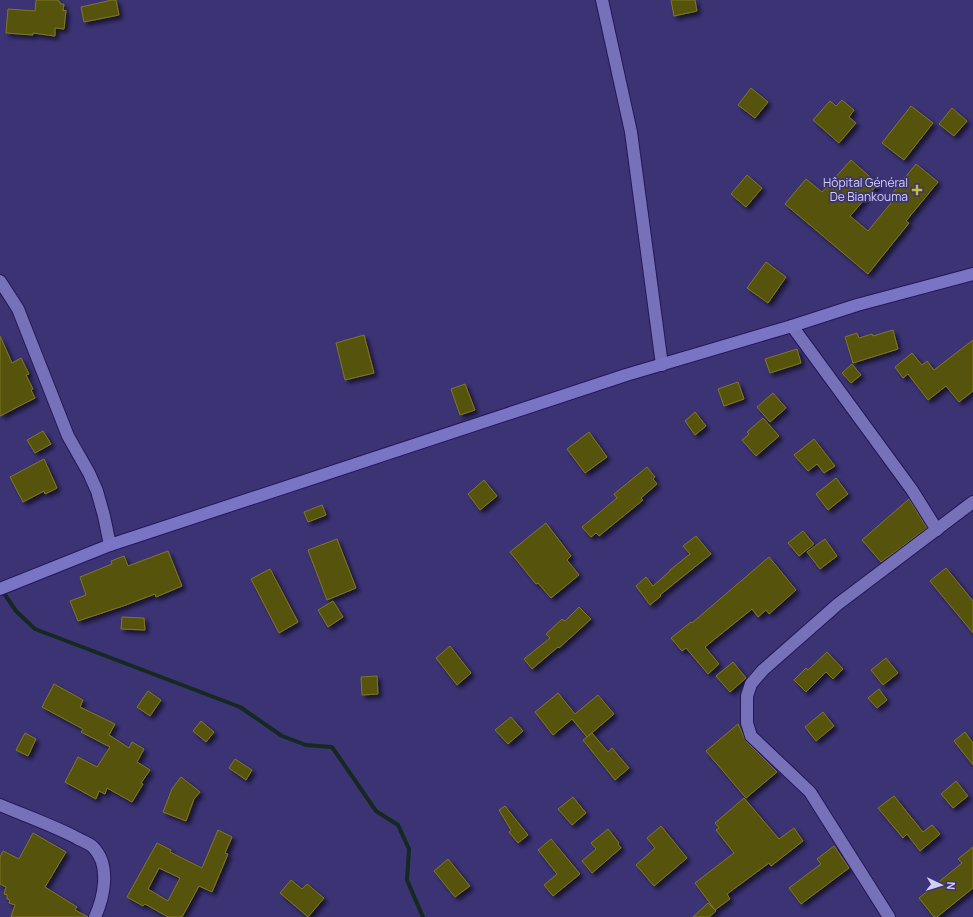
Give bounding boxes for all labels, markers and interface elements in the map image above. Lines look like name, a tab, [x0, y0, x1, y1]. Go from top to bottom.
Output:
place label: Hôpital Général De Biankouma	[823, 174, 908, 205]
marker: Hôpital Général De Biankouma	[911, 184, 923, 196]
north arrow	[921, 865, 961, 905]
text: N	[944, 881, 959, 890]

